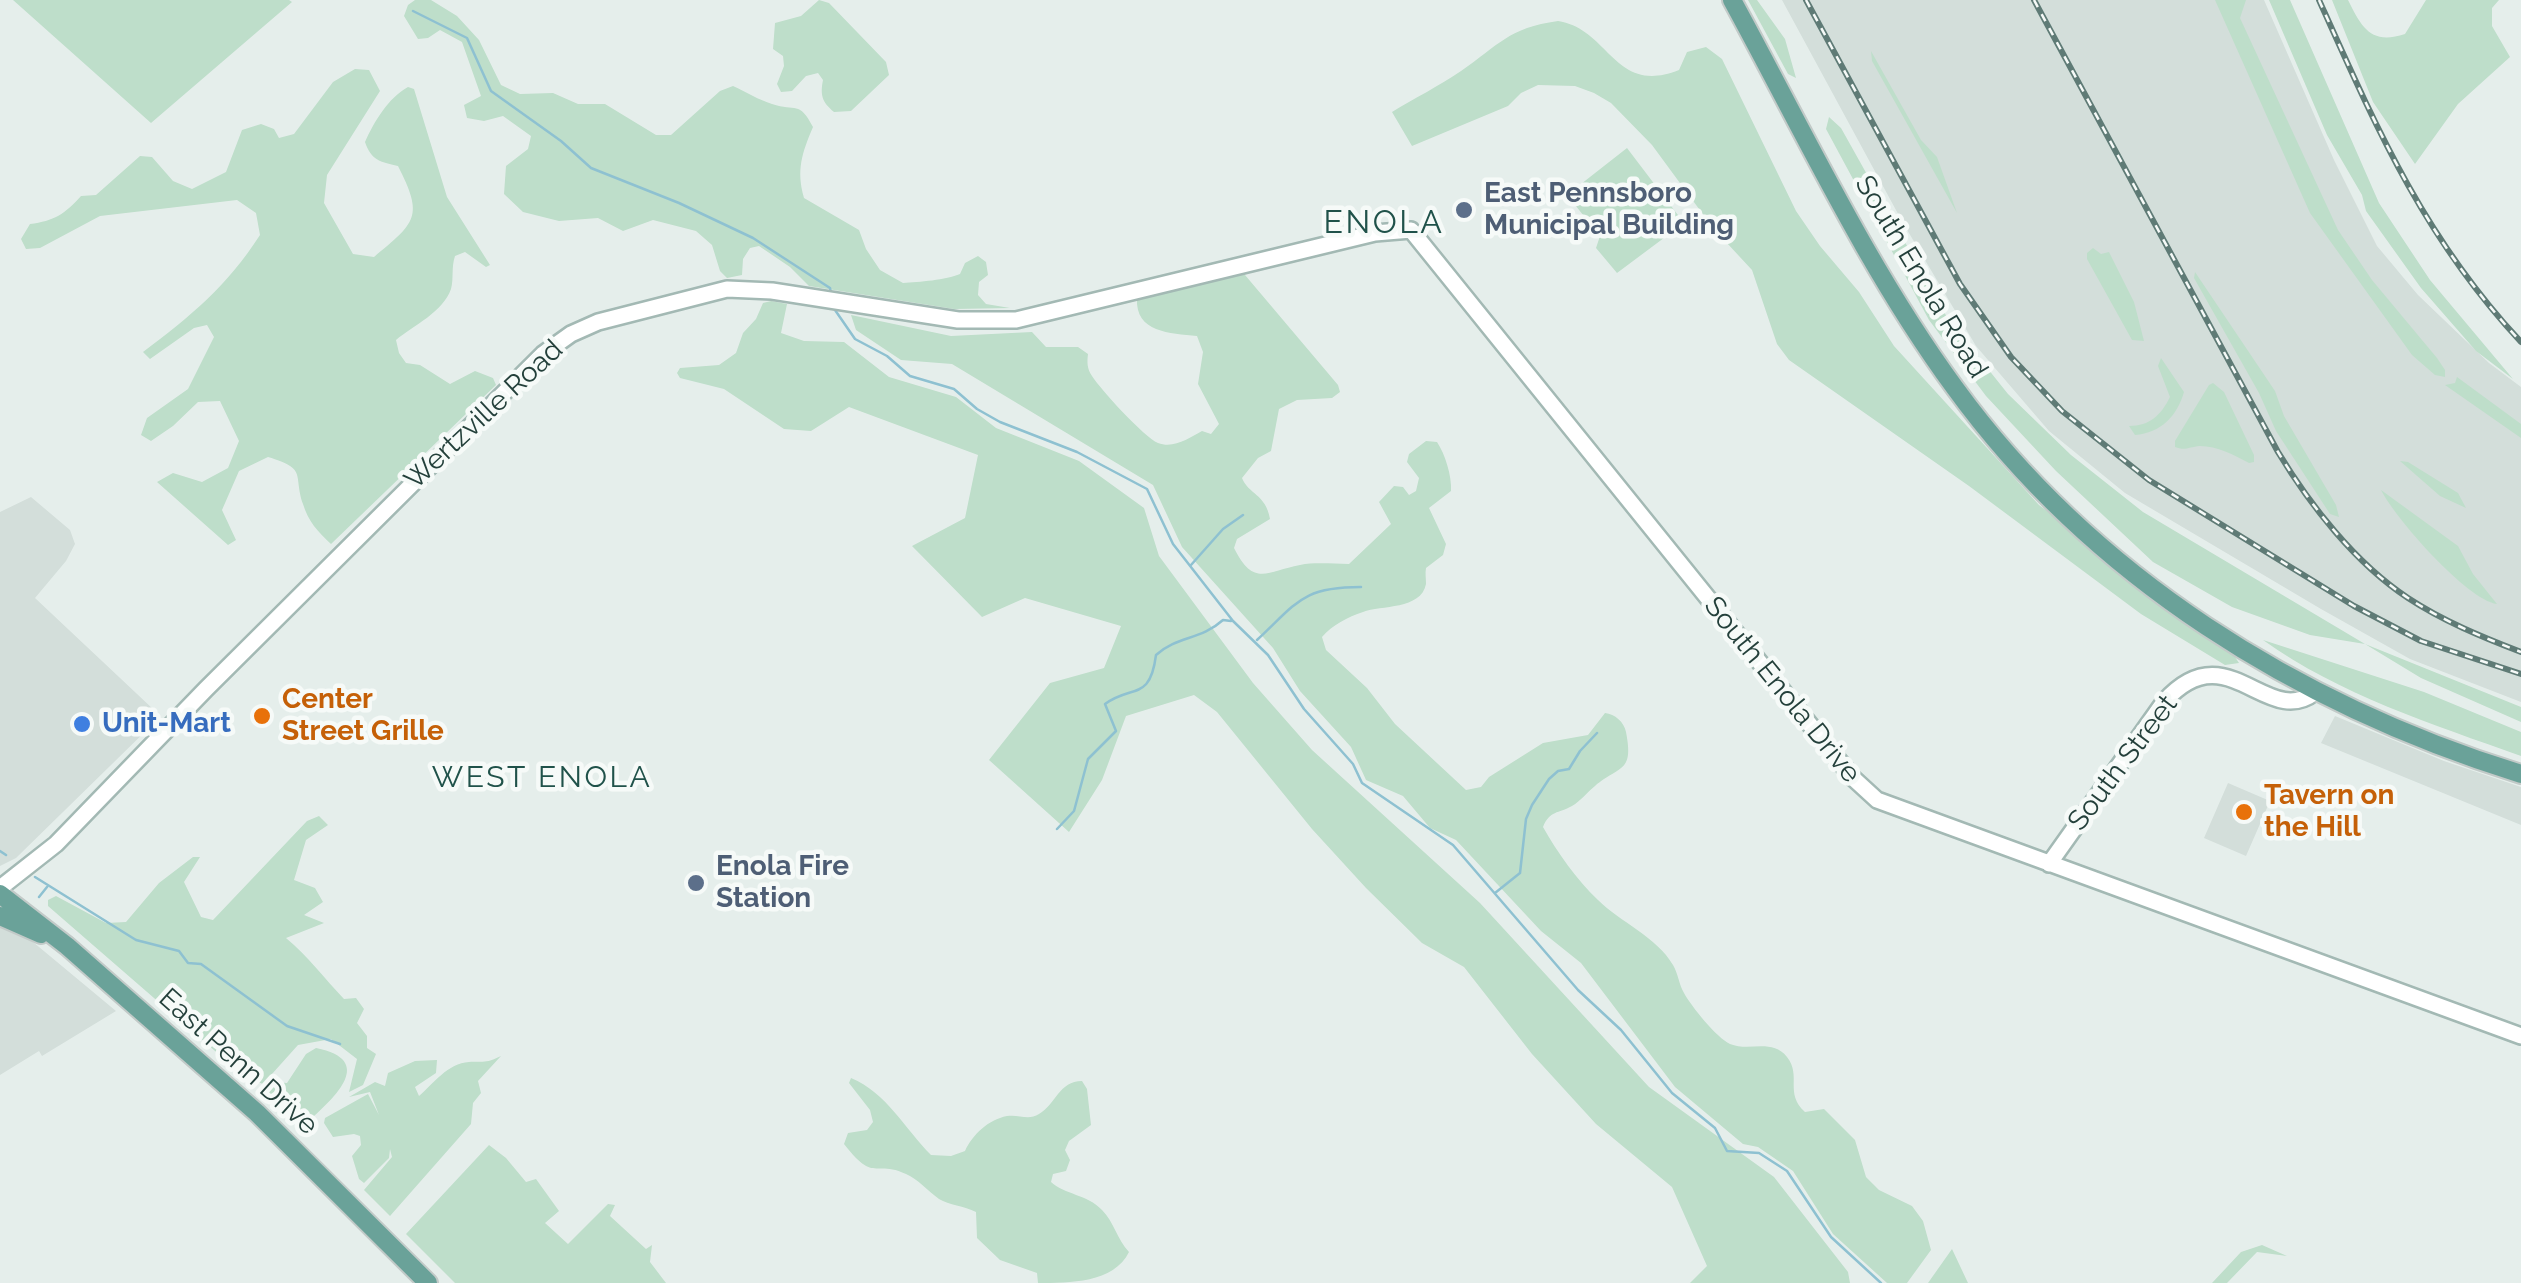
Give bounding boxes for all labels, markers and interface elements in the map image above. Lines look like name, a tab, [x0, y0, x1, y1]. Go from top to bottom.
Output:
street label: South Enola Road	[1847, 170, 1995, 384]
place label: East Pennsboro Municipal Building	[1484, 177, 1734, 243]
marker: East Pennsboro Municipal Building	[1453, 199, 1475, 221]
district label: ENOLA	[1323, 204, 1445, 242]
street label: Wertzville Road	[398, 333, 570, 497]
street label: South Enola Drive	[1697, 590, 1867, 790]
place label: Center Street Grille	[282, 683, 444, 749]
street label: South Street	[2061, 689, 2185, 837]
marker: Center Street Grille	[251, 705, 273, 727]
place label: Unit-Mart	[102, 707, 231, 741]
marker: Unit-Mart	[71, 713, 93, 735]
district label: WEST ENOLA	[432, 760, 652, 796]
place label: Tavern on the Hill	[2264, 779, 2394, 845]
marker: Tavern on the Hill	[2233, 801, 2255, 823]
place label: Enola Fire Station	[716, 850, 849, 916]
marker: Enola Fire Station	[685, 872, 707, 894]
street label: East Penn Drive	[152, 982, 324, 1142]

